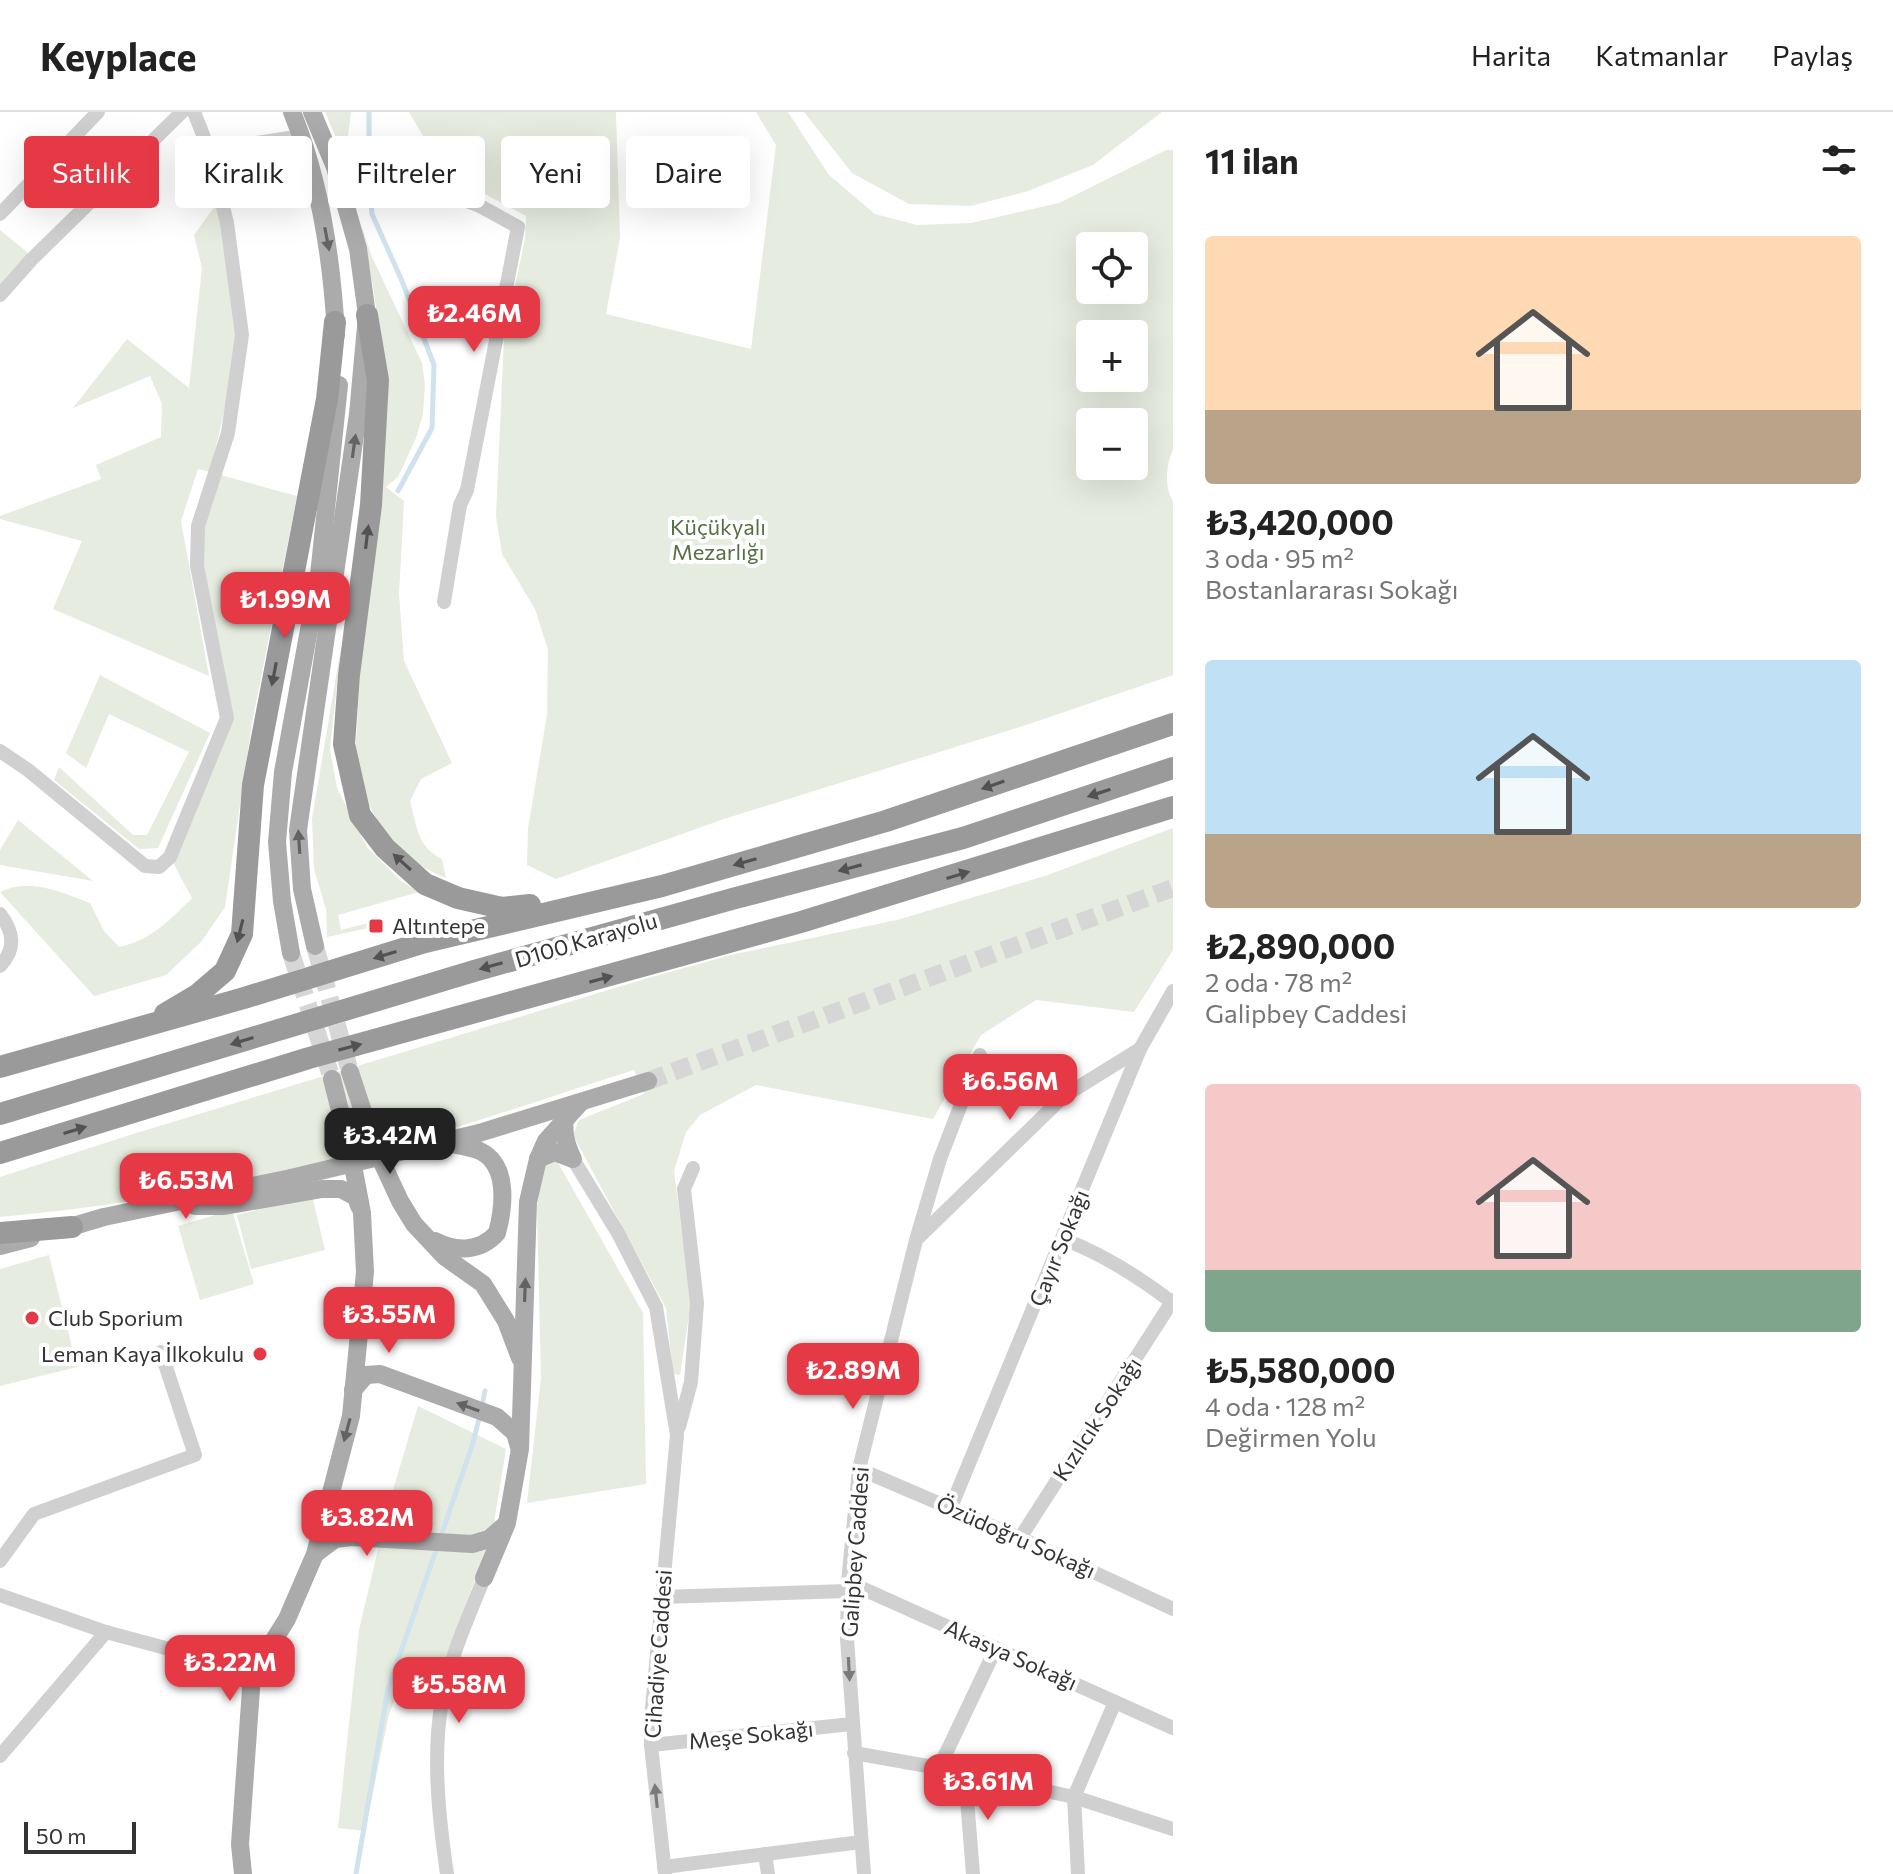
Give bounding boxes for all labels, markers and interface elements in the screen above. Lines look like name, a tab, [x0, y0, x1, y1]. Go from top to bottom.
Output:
text: Keyplace	[40, 32, 196, 79]
text: Harita	[1471, 38, 1551, 72]
text: Katmanlar	[1595, 38, 1728, 72]
text: Paylaş	[1772, 38, 1853, 72]
chip: Satılık	[24, 136, 159, 208]
chip: Kiralık	[175, 136, 312, 208]
chip: Filtreler	[328, 136, 485, 208]
chip: Yeni	[501, 136, 610, 208]
chip: Daire	[626, 136, 750, 208]
icon: filters	[1817, 138, 1861, 182]
text: 11 ilan	[1205, 139, 1299, 181]
one-way arrow	[321, 227, 334, 252]
map controls	[1076, 232, 1148, 480]
button: locate	[1076, 232, 1148, 304]
pin: ₺2.46M	[409, 286, 539, 354]
icon: home	[1461, 288, 1605, 432]
text: ₺2.46M	[426, 296, 522, 327]
button: +	[1076, 320, 1148, 392]
button: −	[1076, 408, 1148, 480]
one-way arrow	[348, 433, 361, 458]
text: ₺3,420,000	[1205, 500, 1394, 542]
park label: Küçükyalı Mezarlığı	[670, 513, 766, 565]
one-way arrow	[360, 524, 373, 549]
text: 3 oda · 95 m²	[1205, 542, 1354, 573]
pin: ₺1.99M	[220, 572, 350, 640]
text: Bostanlararası Sokağı	[1205, 573, 1458, 604]
text: ₺1.99M	[239, 582, 331, 613]
one-way arrow	[268, 662, 280, 687]
icon: home	[1461, 712, 1605, 856]
one-way arrow	[981, 779, 1005, 791]
one-way arrow	[1087, 787, 1111, 799]
one-way arrow	[292, 829, 305, 854]
one-way arrow	[392, 854, 411, 872]
one-way arrow	[732, 856, 756, 869]
one-way arrow	[838, 862, 863, 874]
one-way arrow	[947, 868, 971, 881]
street label: D100 Karayolu	[512, 906, 660, 973]
place label: Altıntepe	[392, 912, 485, 939]
marker: Altıntepe	[367, 917, 385, 935]
one-way arrow	[234, 919, 246, 944]
text: ₺2,890,000	[1205, 924, 1395, 966]
one-way arrow	[372, 949, 396, 962]
one-way arrow	[479, 961, 504, 973]
text: 2 oda · 78 m²	[1205, 966, 1352, 997]
one-way arrow	[589, 972, 614, 984]
text: Galipbey Caddesi	[1205, 997, 1407, 1028]
one-way arrow	[230, 1035, 254, 1048]
one-way arrow	[338, 1040, 363, 1052]
pin: ₺6.56M	[945, 1054, 1075, 1122]
text: ₺6.56M	[961, 1064, 1059, 1095]
pin: ₺3.42M	[325, 1108, 455, 1176]
text: ₺3.42M	[342, 1118, 438, 1149]
one-way arrow	[63, 1124, 87, 1136]
icon: home	[1461, 1136, 1605, 1280]
pin: ₺6.53M	[121, 1153, 251, 1221]
text: ₺6.53M	[138, 1163, 234, 1194]
street label: Çayır Sokağı	[1023, 1186, 1094, 1310]
one-way arrow	[518, 1277, 531, 1302]
pin: ₺3.55M	[324, 1287, 454, 1355]
text: ₺3.55M	[341, 1297, 437, 1328]
place label: Club Sporium	[48, 1304, 183, 1331]
marker: Club Sporium	[23, 1309, 41, 1327]
place label: Leman Kaya İlkokulu	[41, 1340, 244, 1367]
pin: ₺2.89M	[788, 1343, 918, 1411]
marker: Leman Kaya İlkokulu	[251, 1345, 269, 1363]
text: ₺5,580,000	[1205, 1348, 1396, 1390]
street label: Kızılcık Sokağı	[1046, 1352, 1147, 1486]
text: ₺2.89M	[805, 1353, 901, 1384]
text: 4 oda · 128 m²	[1205, 1390, 1365, 1421]
one-way arrow	[456, 1400, 480, 1412]
one-way arrow	[340, 1418, 353, 1442]
text: Değirmen Yolu	[1205, 1421, 1377, 1452]
street label: Galipbey Caddesi	[835, 1466, 874, 1638]
street label: Özüdoğru Sokağı	[932, 1489, 1100, 1584]
pin: ₺3.82M	[302, 1490, 432, 1558]
text: ₺3.82M	[319, 1500, 415, 1531]
street label: Cihadiye Caddesi	[638, 1569, 677, 1739]
street label: Akasya Sokağı	[941, 1613, 1082, 1696]
pin: ₺3.22M	[165, 1635, 295, 1703]
text: ₺3.22M	[183, 1645, 277, 1676]
pin: ₺5.58M	[394, 1657, 524, 1725]
one-way arrow	[842, 1657, 855, 1682]
text: ₺5.58M	[411, 1667, 507, 1698]
street label: Meşe Sokağı	[687, 1715, 815, 1754]
pin: ₺3.61M	[923, 1754, 1053, 1822]
text: ₺3.61M	[942, 1764, 1034, 1795]
one-way arrow	[650, 1784, 663, 1809]
scale bar	[24, 1818, 136, 1854]
text: 50 m	[36, 1822, 86, 1849]

